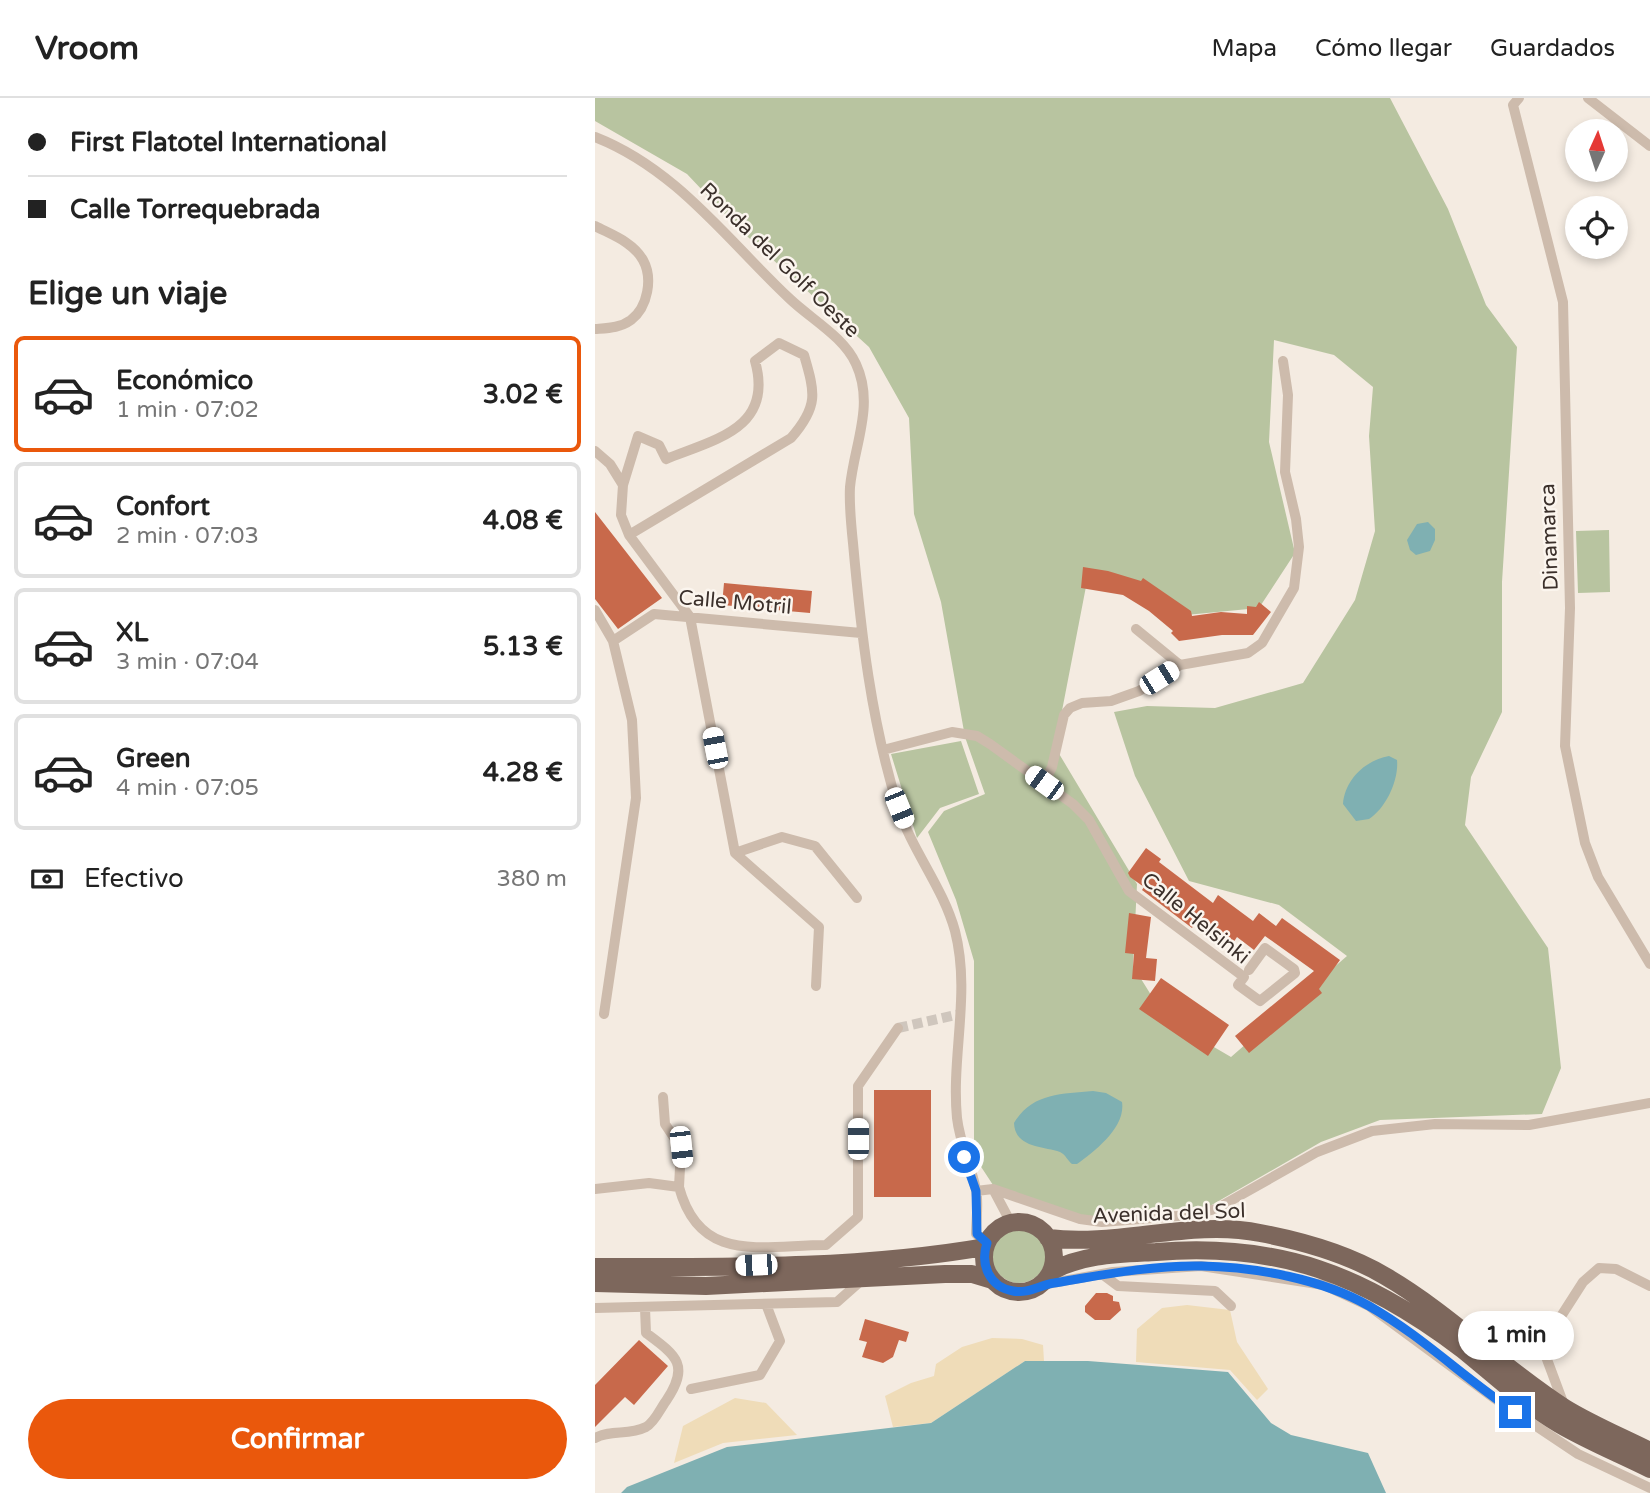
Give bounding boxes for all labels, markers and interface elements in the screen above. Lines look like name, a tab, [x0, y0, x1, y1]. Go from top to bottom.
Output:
text: Vroom	[35, 29, 139, 68]
text: Mapa	[1212, 34, 1277, 63]
text: Cómo llegar	[1315, 34, 1452, 63]
text: Guardados	[1490, 34, 1615, 63]
north arrow	[1565, 119, 1627, 182]
map controls	[1565, 119, 1628, 259]
text: First Flatotel International	[70, 127, 387, 158]
street label: Ronda del Golf Oeste	[695, 178, 865, 343]
text: Calle Torrequebrada	[70, 194, 320, 225]
button: locate	[1565, 196, 1628, 259]
text: Elige un viaje	[28, 275, 227, 313]
icon: car	[32, 363, 95, 426]
text: Económico	[116, 365, 253, 396]
text: 3.02 €	[483, 379, 563, 410]
text: 1 min · 07:02	[116, 396, 259, 424]
street label: Dinamarca	[1535, 483, 1564, 591]
icon: car	[32, 489, 95, 552]
text: Confort	[116, 491, 210, 522]
text: 4.08 €	[483, 505, 563, 536]
text: 2 min · 07:03	[116, 522, 259, 550]
street label: Calle Motril	[677, 585, 793, 620]
icon: car	[32, 615, 95, 678]
text: XL	[116, 617, 148, 648]
text: 5.13 €	[483, 631, 563, 662]
text: 3 min · 07:04	[116, 648, 259, 676]
car	[1136, 658, 1183, 698]
car	[701, 725, 730, 771]
icon: car	[32, 741, 95, 804]
text: Green	[116, 743, 191, 774]
text: 4.28 €	[483, 757, 563, 788]
car	[1021, 762, 1068, 804]
text: 4 min · 07:05	[116, 774, 259, 802]
car	[882, 785, 917, 831]
icon: cash	[28, 860, 66, 898]
text: Efectivo	[84, 863, 184, 894]
text: 380 m	[497, 865, 567, 893]
street label: Calle Helsinki	[1137, 867, 1255, 970]
car	[848, 1118, 869, 1160]
car	[669, 1125, 694, 1169]
route start	[948, 1141, 980, 1173]
street label: Avenida del Sol	[1092, 1198, 1246, 1229]
car	[735, 1254, 778, 1276]
callout: 1 min	[1457, 1310, 1573, 1360]
text: 1 min	[1485, 1321, 1547, 1349]
route end	[1499, 1396, 1531, 1428]
button: Confirmar	[28, 1399, 567, 1479]

